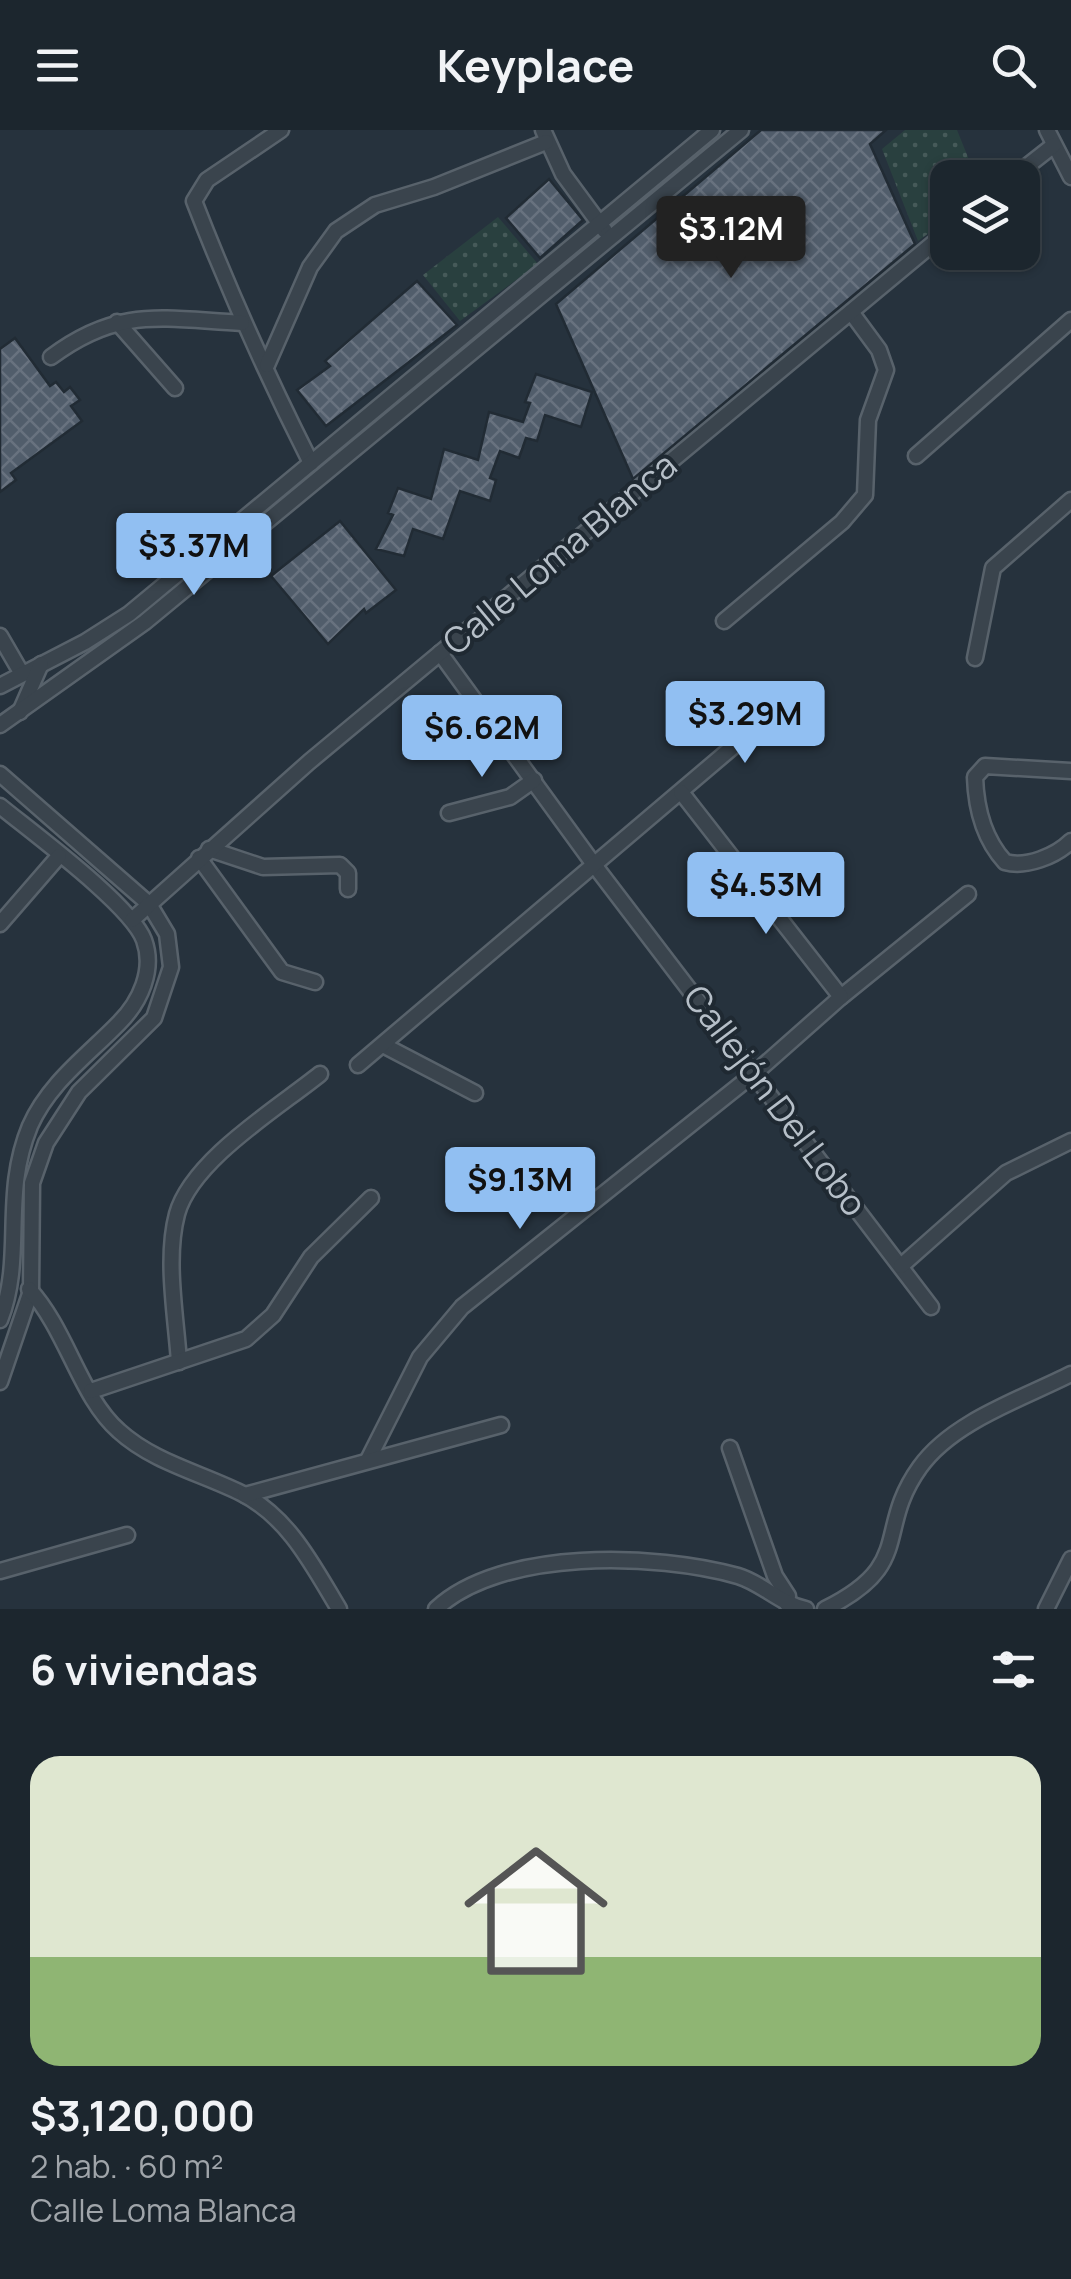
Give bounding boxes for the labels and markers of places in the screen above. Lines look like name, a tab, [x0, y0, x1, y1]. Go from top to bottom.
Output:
pin: $3.12M	[650, 196, 812, 281]
pin: $3.37M	[113, 513, 275, 598]
pin: $3.29M	[664, 681, 826, 766]
pin: $6.62M	[401, 695, 563, 780]
pin: $4.53M	[685, 852, 847, 937]
pin: $9.13M	[439, 1147, 601, 1232]

